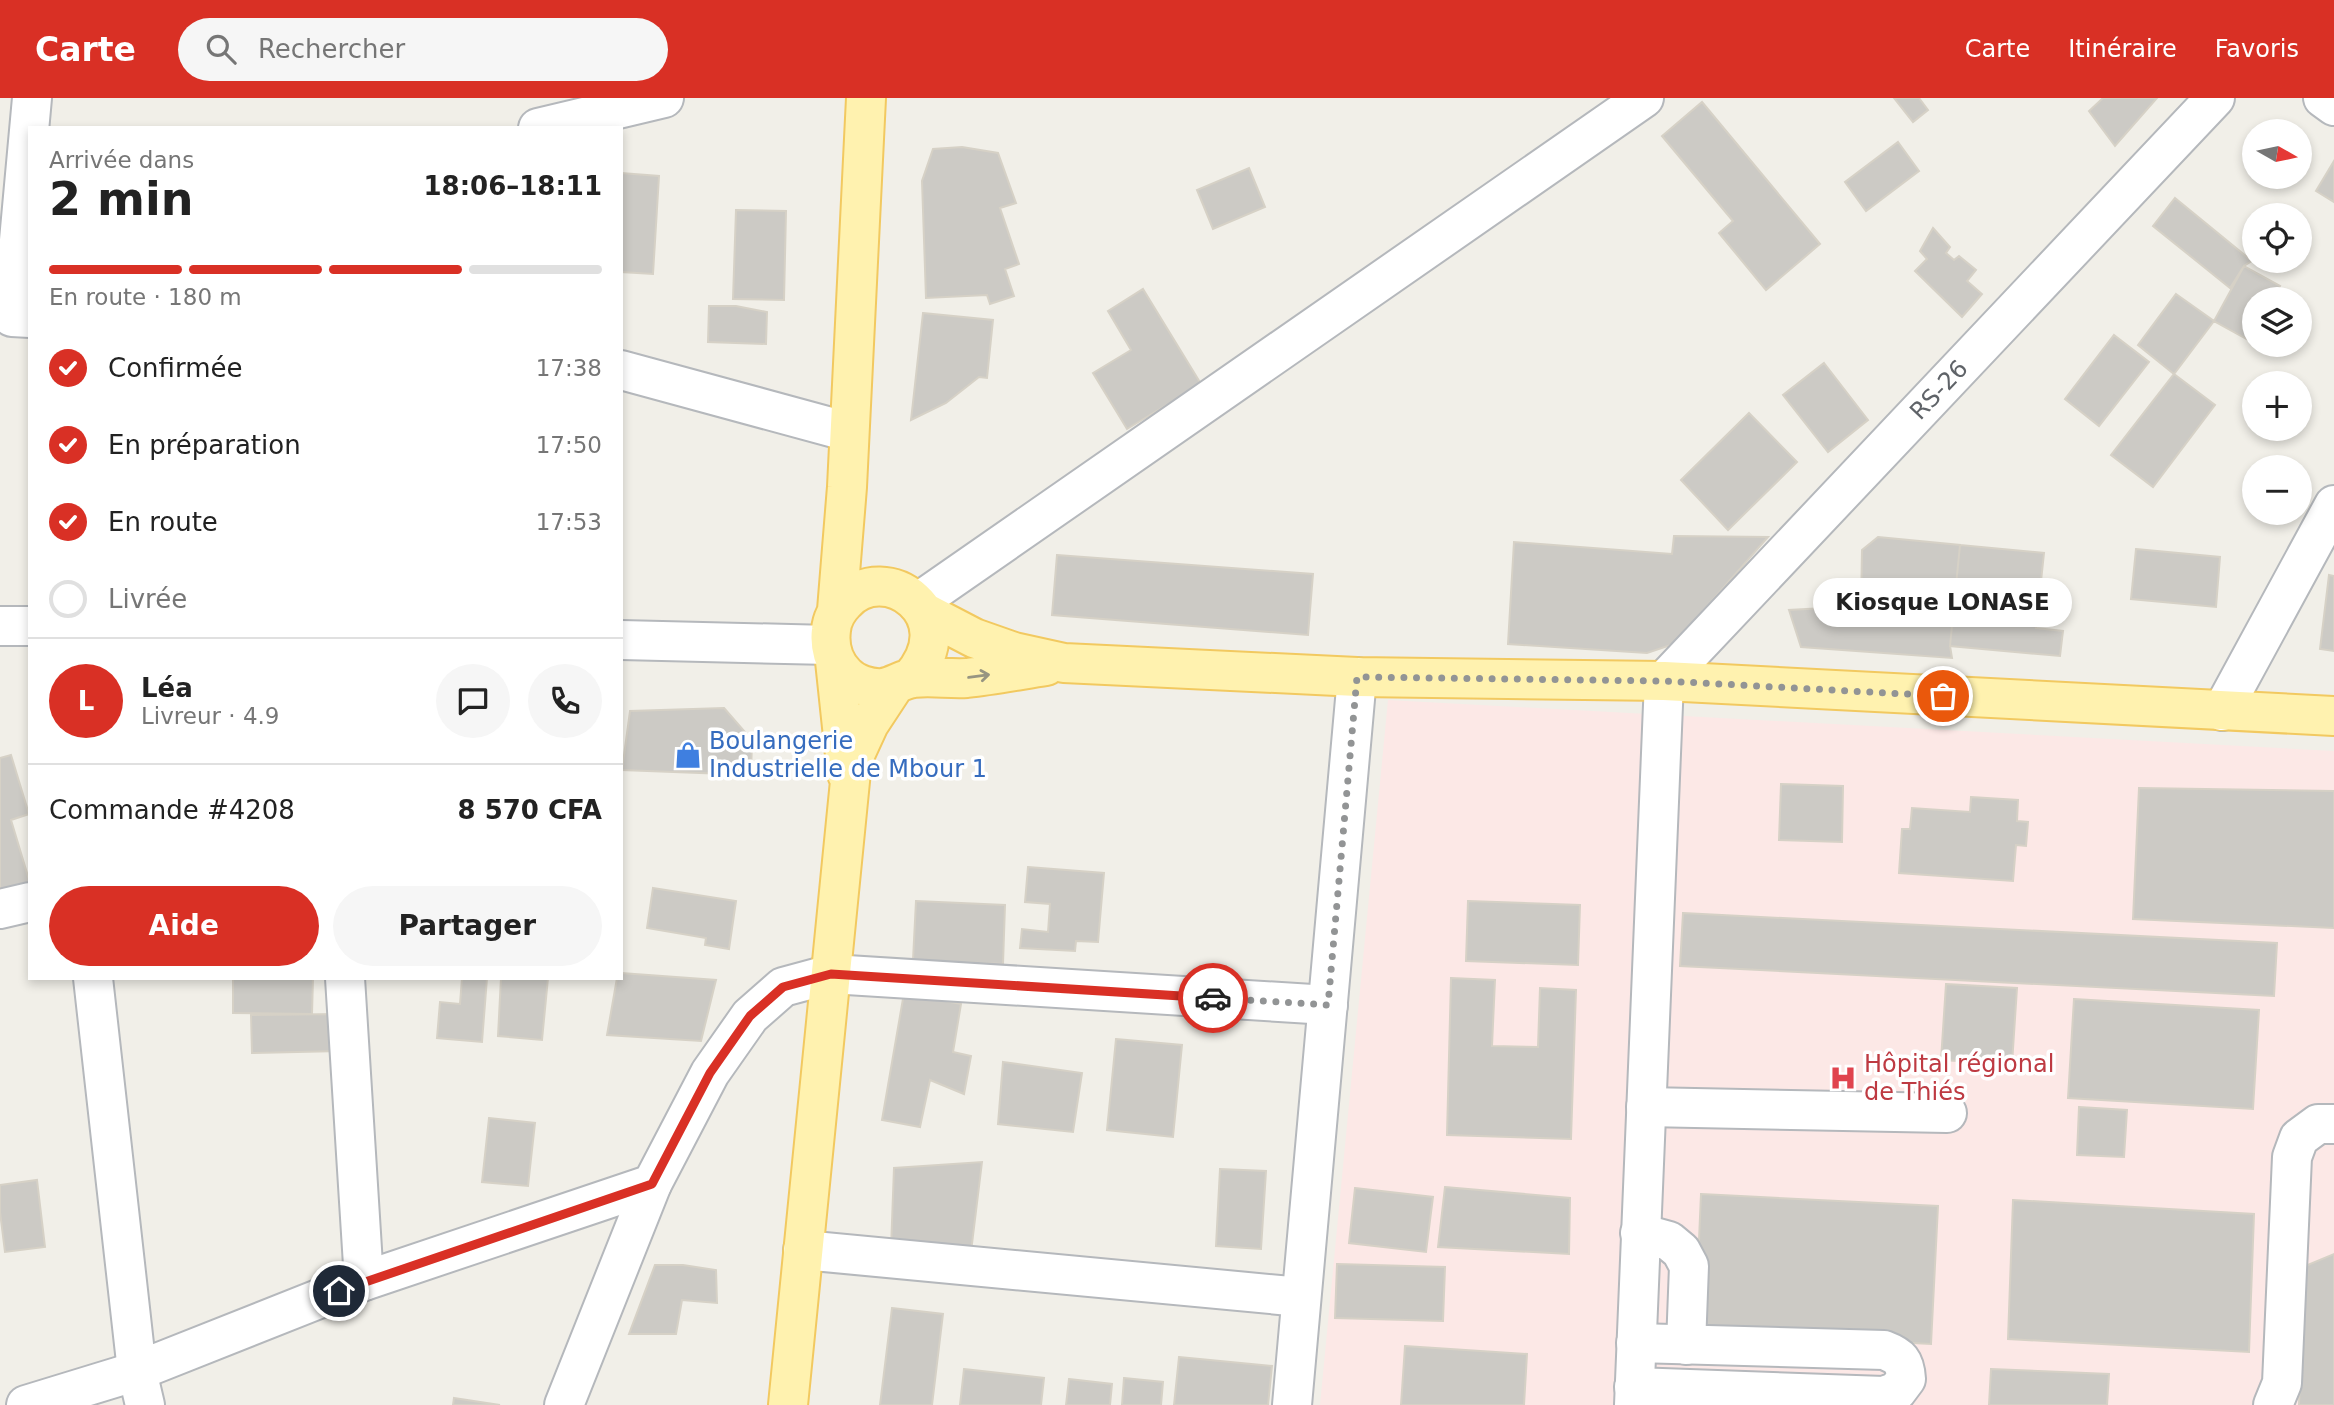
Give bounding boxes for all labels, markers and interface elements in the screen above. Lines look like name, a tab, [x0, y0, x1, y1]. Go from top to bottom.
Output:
search box	[178, 18, 668, 81]
text: Carte	[35, 30, 136, 69]
icon: search	[202, 30, 240, 68]
text: Rechercher	[258, 34, 405, 64]
text: Carte	[1965, 35, 2030, 63]
text: Itinéraire	[2068, 35, 2177, 63]
text: Favoris	[2215, 35, 2299, 63]
north arrow	[2242, 119, 2312, 189]
map controls	[2242, 119, 2312, 525]
text: Arrivée dans	[49, 147, 194, 173]
text: 18:06–18:11	[423, 171, 602, 201]
text: 2 min	[49, 172, 193, 226]
button: locate	[2242, 203, 2312, 273]
text: En route · 180 m	[49, 284, 242, 310]
button: layers	[2242, 287, 2312, 357]
icon: check	[49, 349, 87, 387]
text: Confirmée	[108, 353, 242, 383]
text: 17:38	[536, 355, 602, 381]
street label: RS-26	[1904, 355, 1974, 425]
button: +	[2242, 371, 2312, 441]
icon: check	[49, 426, 87, 464]
text: En préparation	[108, 430, 301, 460]
text: 17:50	[536, 432, 602, 458]
button: −	[2242, 455, 2312, 525]
icon: check	[49, 503, 87, 541]
text: En route	[108, 507, 218, 537]
text: 17:53	[536, 509, 602, 535]
callout: Kiosque LONASE	[1814, 577, 2072, 626]
text: Livrée	[108, 584, 187, 614]
text: Kiosque LONASE	[1835, 589, 2050, 615]
button: chat	[436, 664, 510, 738]
button: phone	[528, 664, 602, 738]
pin	[1913, 666, 1973, 726]
one-way arrow	[967, 669, 990, 682]
text: Léa	[141, 673, 193, 703]
icon: bag	[1924, 677, 1962, 715]
text: L	[78, 686, 94, 716]
text: Livreur · 4.9	[141, 703, 279, 729]
place label: Boulangerie Industrielle de Mbour 1	[709, 727, 987, 783]
shop icon: Boulangerie Industrielle de Mbour 1	[673, 740, 703, 770]
text: Commande #4208	[49, 795, 295, 825]
text: 8 570 CFA	[458, 795, 602, 825]
button: Aide	[49, 886, 319, 966]
button: Partager	[333, 886, 602, 966]
courier	[1178, 963, 1248, 1033]
icon: car	[1194, 979, 1232, 1017]
place label: Hôpital régional de Thiés	[1864, 1050, 2054, 1106]
hospital icon: Hôpital régional de Thiés	[1828, 1063, 1858, 1093]
pin	[309, 1261, 369, 1321]
icon: home	[320, 1272, 358, 1310]

